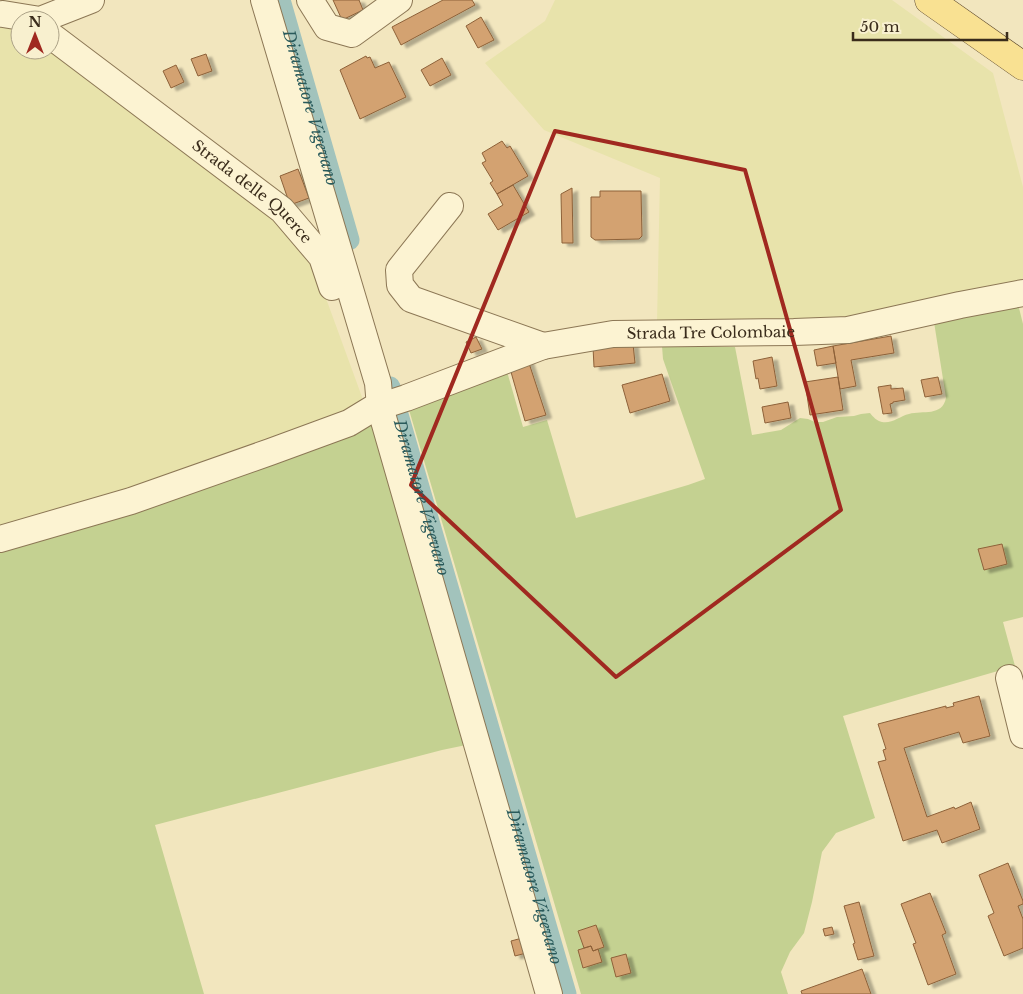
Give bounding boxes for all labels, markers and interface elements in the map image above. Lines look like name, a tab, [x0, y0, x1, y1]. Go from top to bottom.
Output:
north arrow	[10, 10, 60, 60]
scale bar	[853, 10, 1007, 42]
text: N	[28, 13, 42, 31]
text: 50 m	[860, 17, 900, 36]
water label: Diramatore Vigevano	[279, 26, 343, 188]
street label: Strada delle Querce	[189, 136, 316, 247]
street label: Strada Tre Colombaie	[627, 322, 795, 343]
water label: Diramatore Vigevano	[390, 416, 454, 578]
water label: Diramatore Vigevano	[502, 805, 567, 967]

